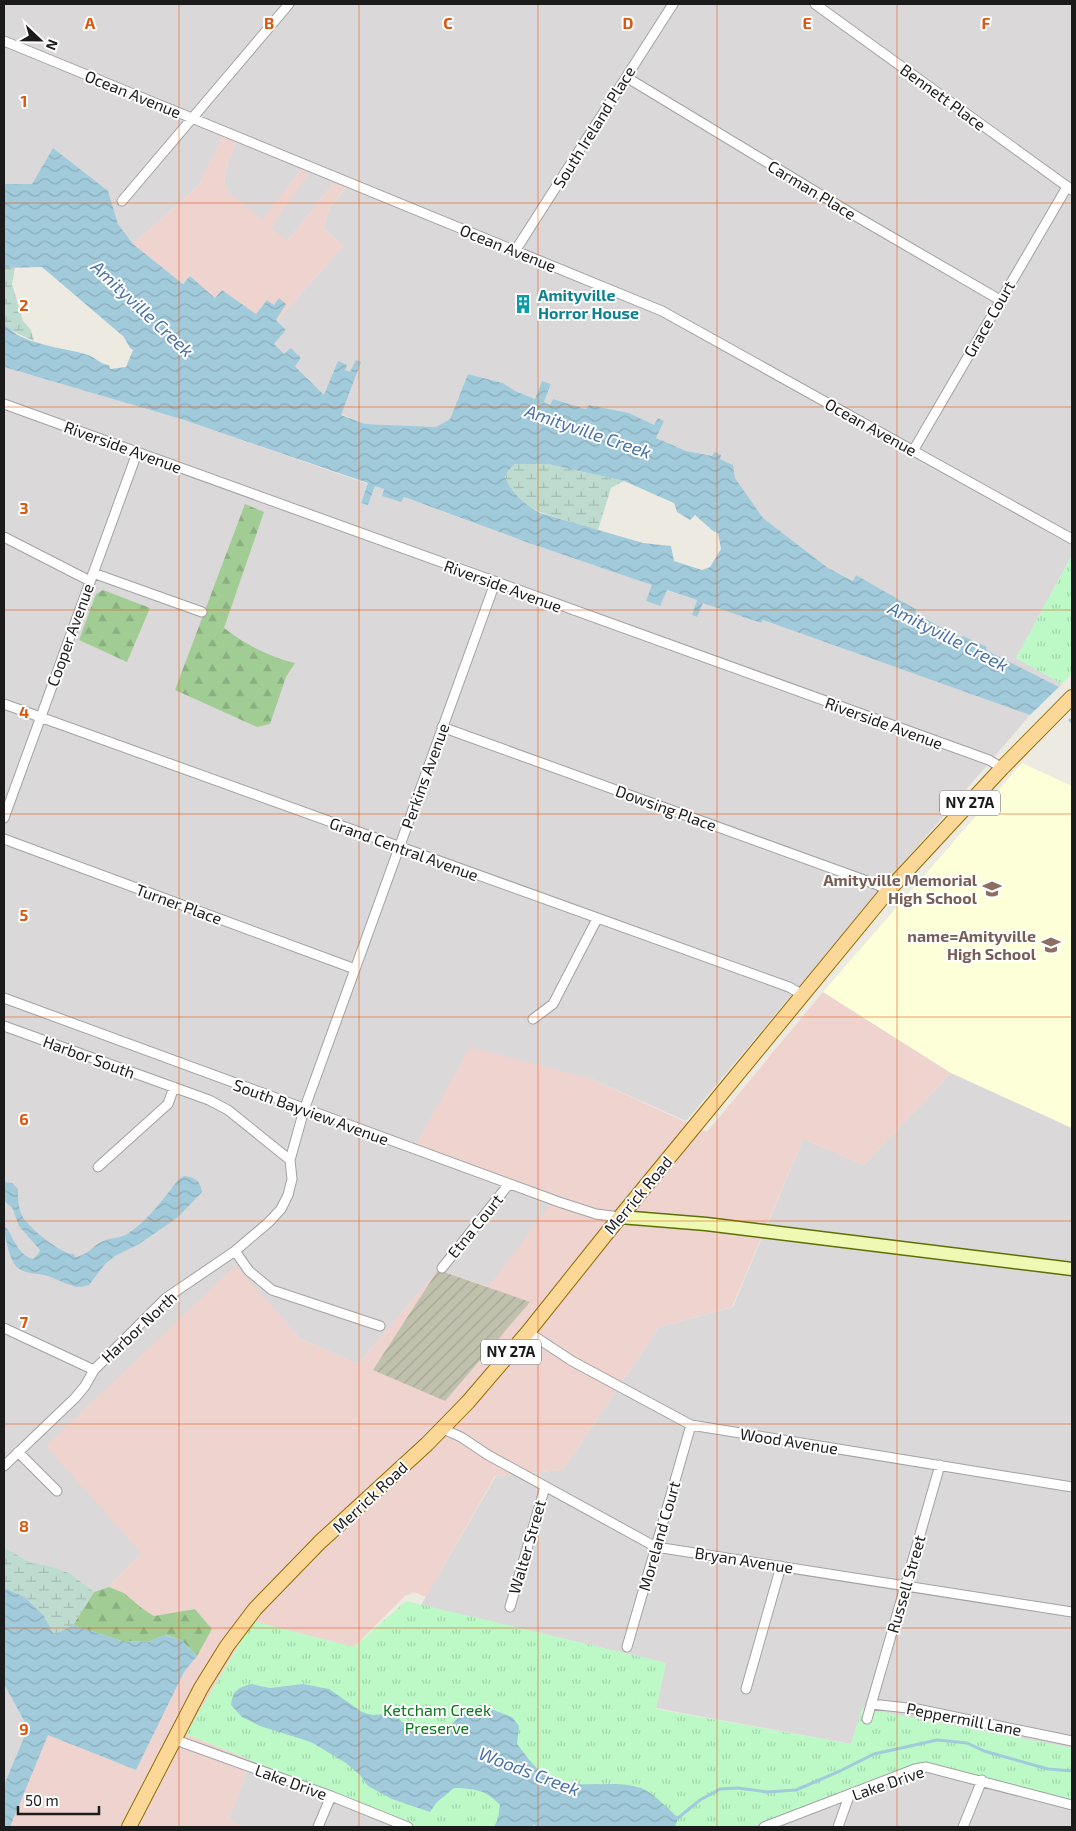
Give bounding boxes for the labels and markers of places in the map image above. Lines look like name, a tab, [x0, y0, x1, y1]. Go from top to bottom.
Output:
place label: Amityville Horror House	[538, 285, 639, 322]
building icon: Amityville Horror House	[512, 293, 534, 315]
place label: Amityville Memorial High School	[823, 870, 978, 907]
school or university icon: Amityville Memorial High School	[981, 878, 1003, 900]
place label: name=Amityville High School	[907, 926, 1037, 963]
school or university icon: name=Amityville High School	[1040, 934, 1062, 956]

